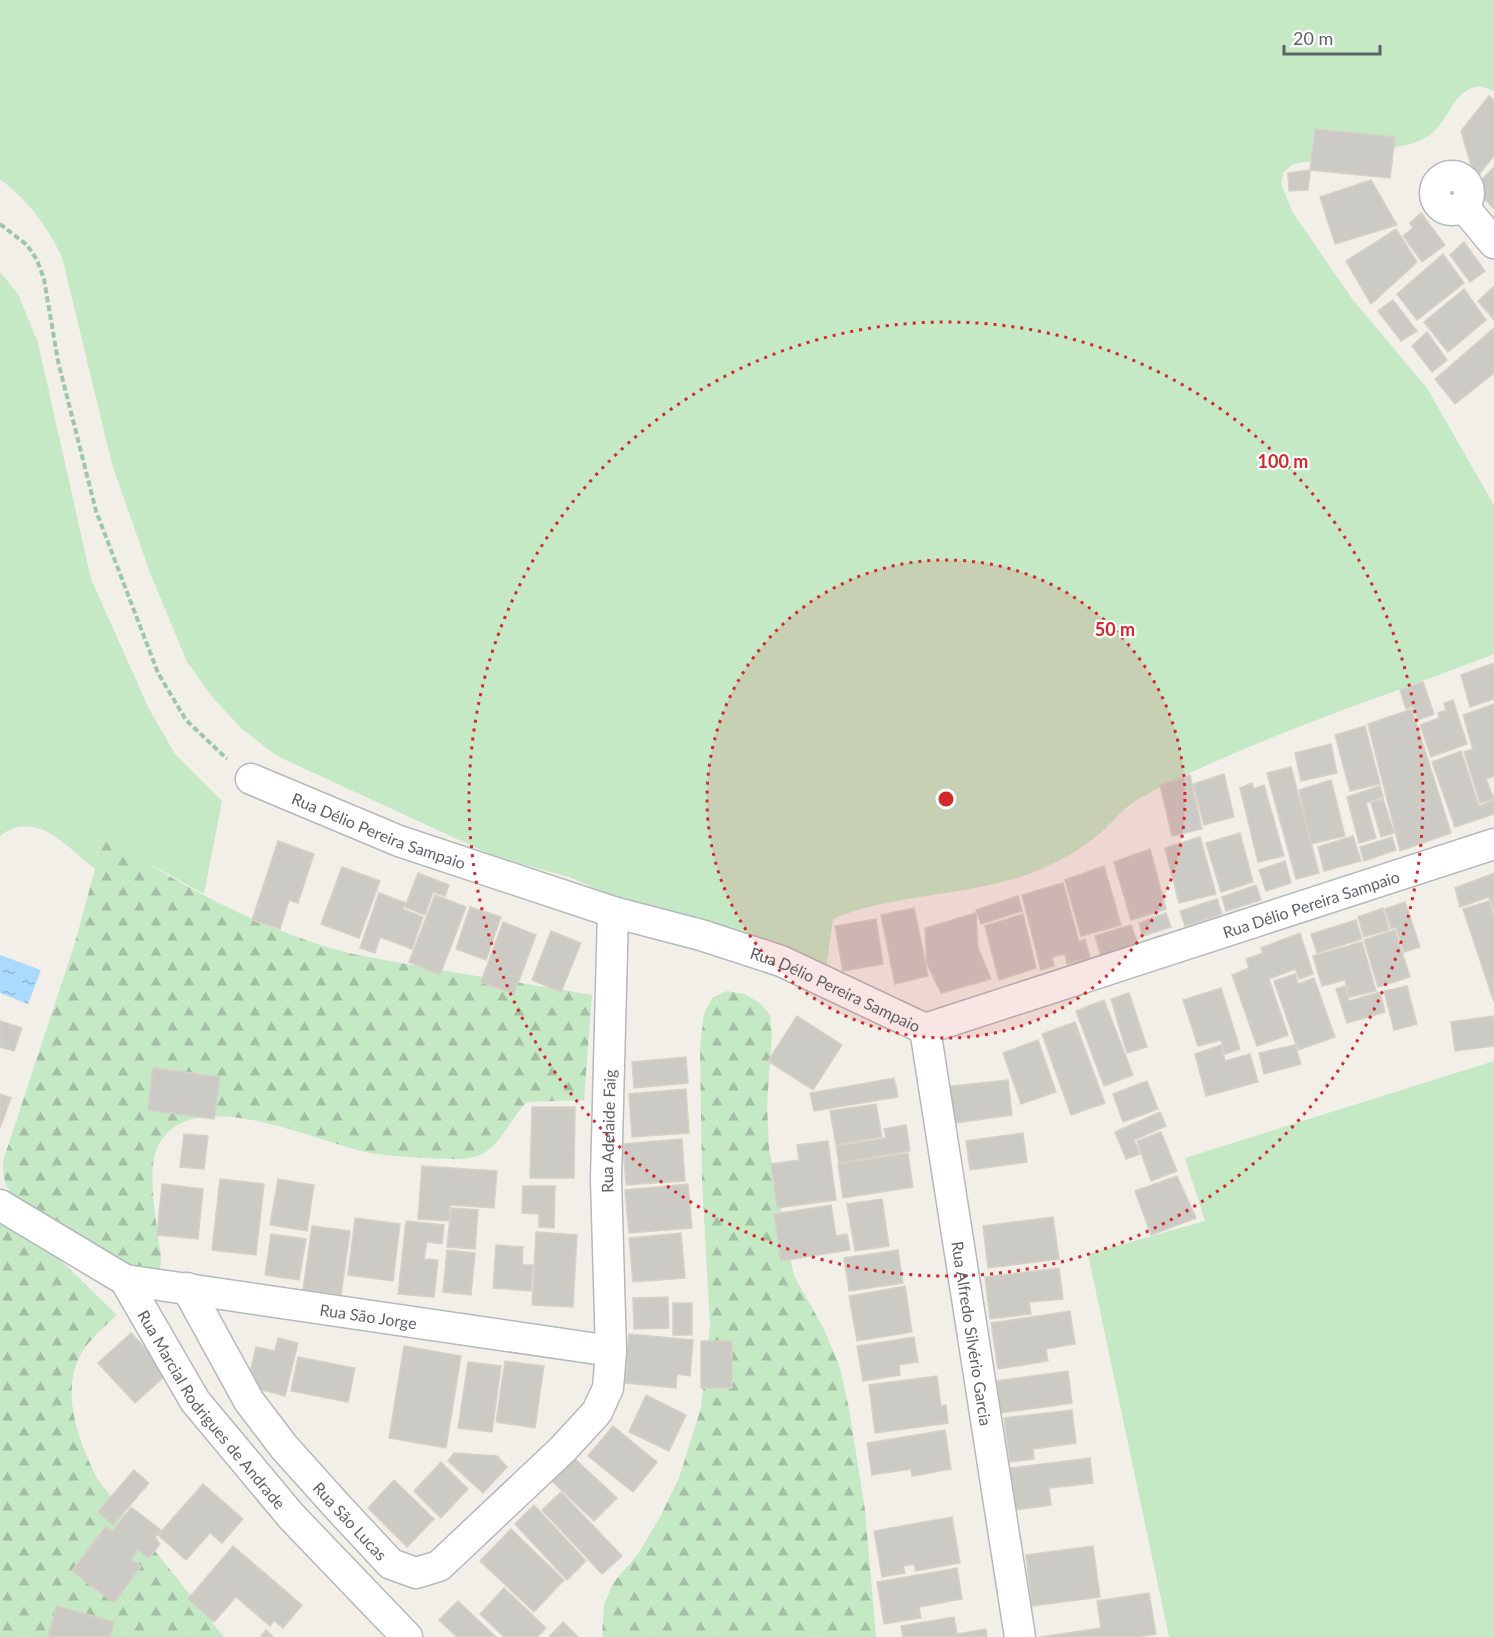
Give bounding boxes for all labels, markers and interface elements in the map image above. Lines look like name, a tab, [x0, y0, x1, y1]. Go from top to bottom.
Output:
scale bar	[1284, 18, 1380, 56]
text: 20 m	[1293, 27, 1333, 49]
text: 100 m	[1258, 450, 1308, 472]
text: 50 m	[1095, 618, 1135, 640]
street label: Rua Délio Pereira Sampaio	[289, 788, 468, 872]
centre of rings	[936, 789, 956, 809]
street label: Rua Délio Pereira Sampaio	[1220, 866, 1402, 941]
street label: Rua Délio Pereira Sampaio	[748, 942, 924, 1035]
street label: Rua Adelaide Faig	[596, 1069, 618, 1193]
street label: Rua Alfredo Silvério Garcia	[949, 1240, 996, 1427]
street label: Rua São Jorge	[319, 1299, 418, 1332]
street label: Rua Marcial Rodrigues de Andrade	[135, 1306, 290, 1512]
street label: Rua São Lucas	[310, 1478, 392, 1564]

